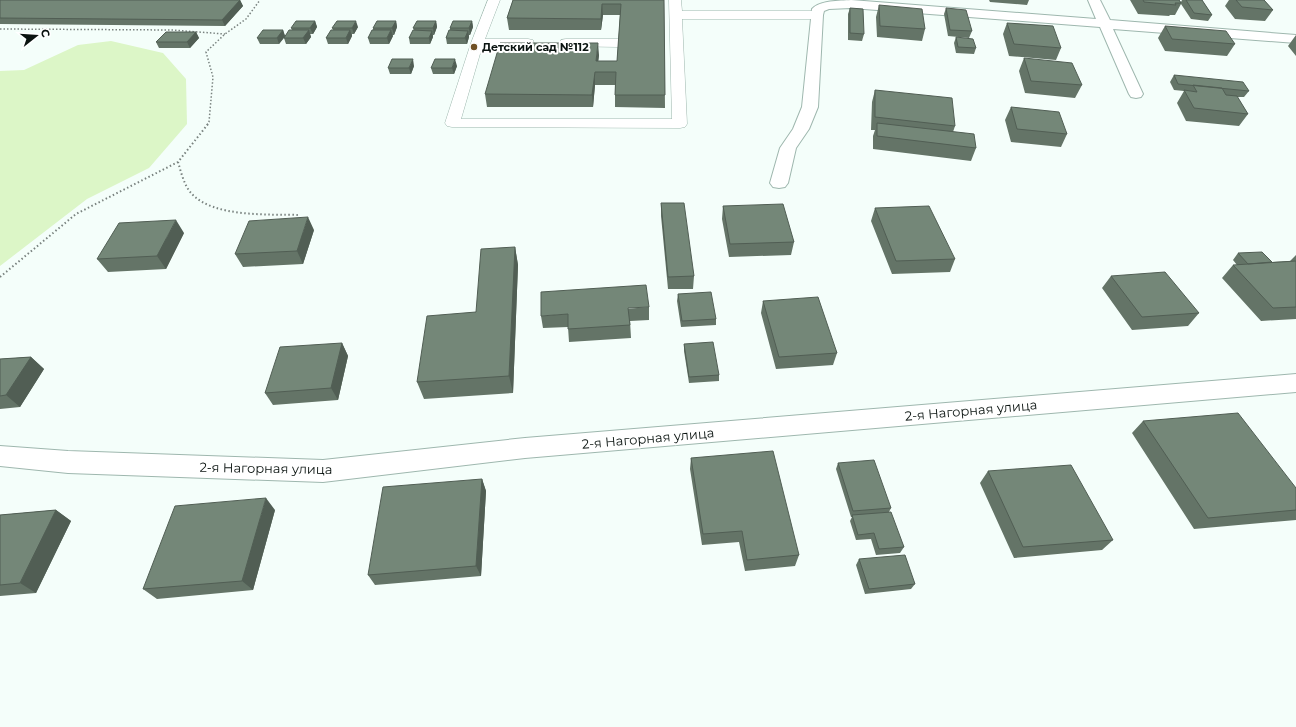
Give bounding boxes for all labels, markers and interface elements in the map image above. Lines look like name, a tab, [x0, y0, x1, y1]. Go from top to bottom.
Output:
north arrow	[16, 16, 56, 56]
text: С	[38, 27, 53, 39]
place label: Детский сад №112	[482, 40, 589, 54]
marker: Детский сад №112	[469, 42, 479, 52]
street label: 2-я Нагорная улица	[904, 396, 1038, 424]
street label: 2-я Нагорная улица	[581, 424, 715, 452]
street label: 2-я Нагорная улица	[199, 459, 333, 477]

